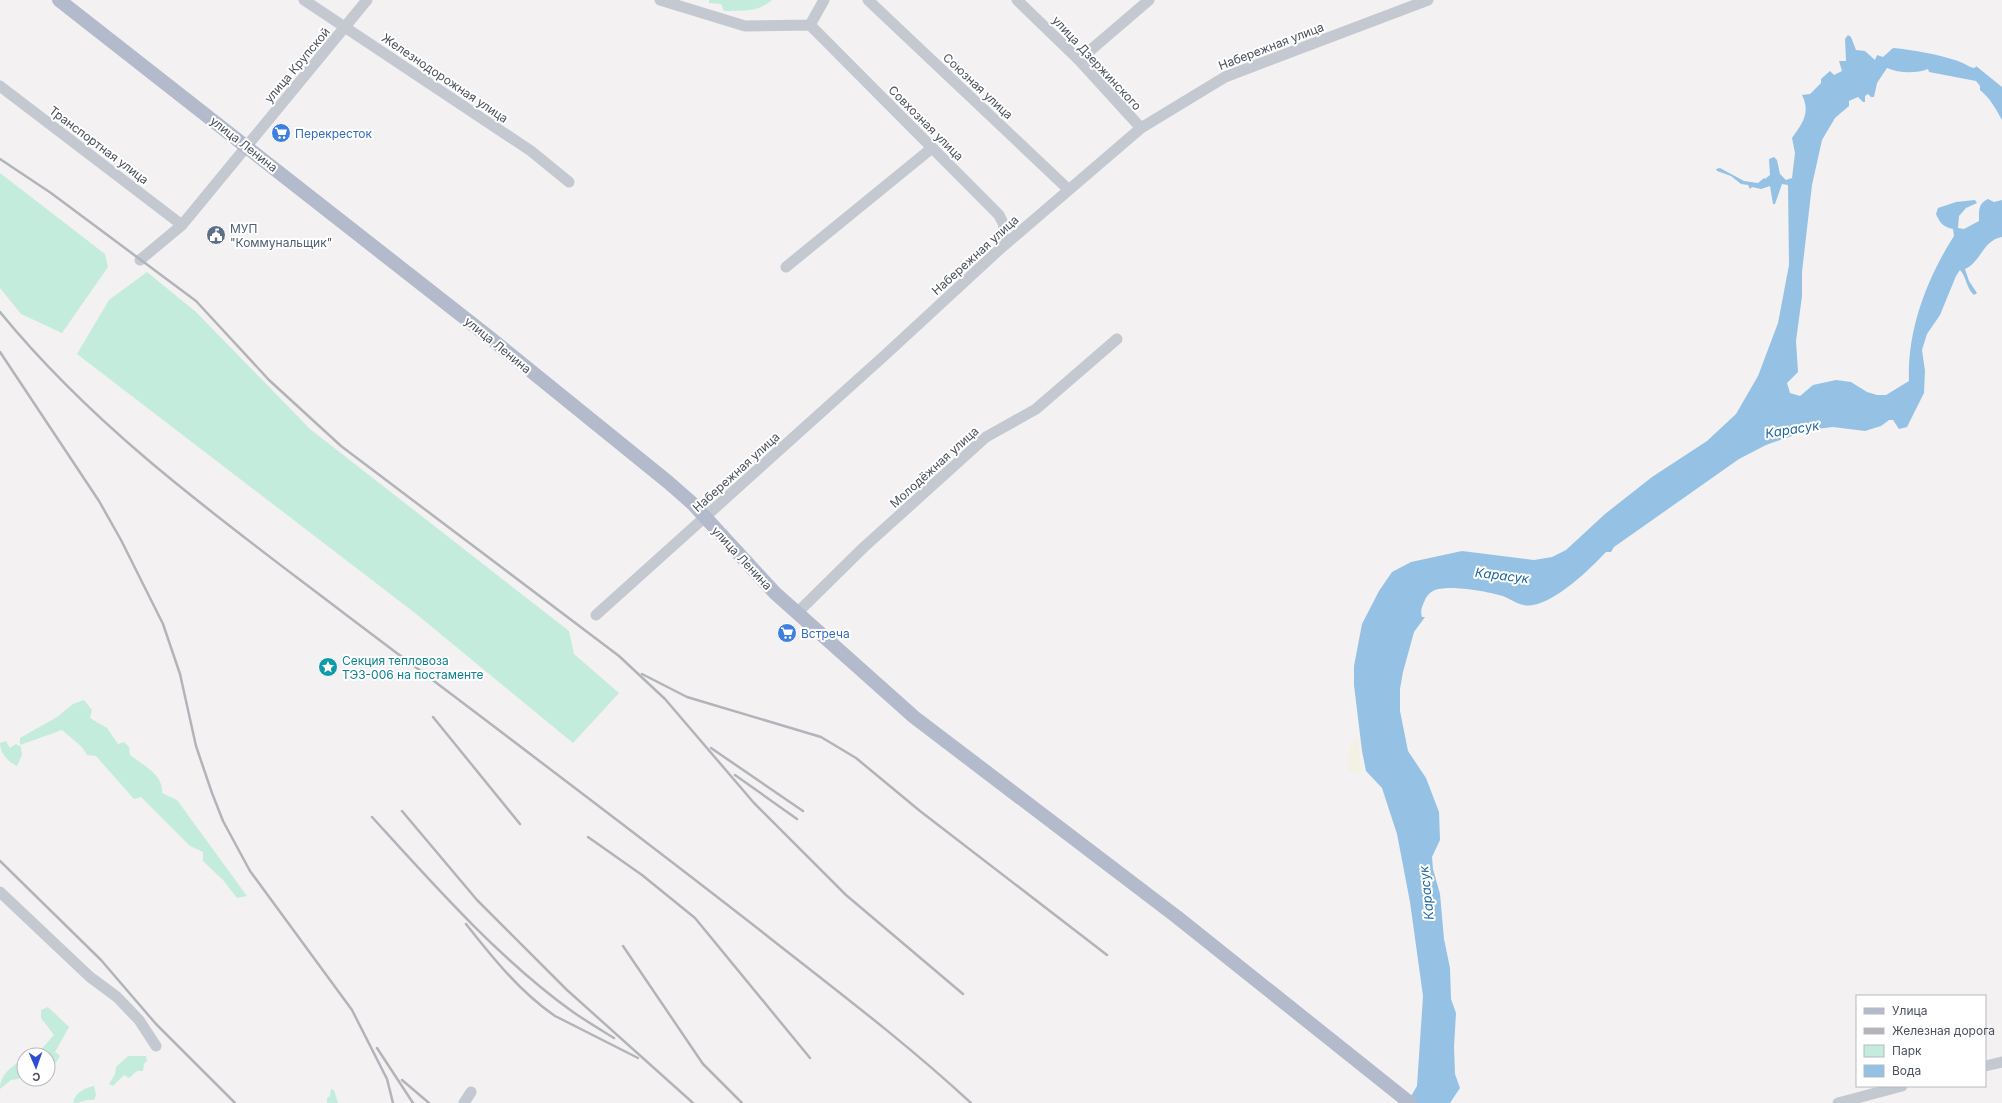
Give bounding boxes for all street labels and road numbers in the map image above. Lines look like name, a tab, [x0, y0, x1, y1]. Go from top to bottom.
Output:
street label: улица Дзержинского	[1049, 13, 1145, 113]
street label: Набережная улица	[1216, 19, 1326, 73]
street label: улица Крупской	[261, 24, 333, 106]
street label: Железнодорожная улица	[379, 30, 511, 126]
street label: Союзная улица	[940, 50, 1016, 122]
street label: Совхозная улица	[885, 82, 967, 164]
street label: Транспортная улица	[46, 103, 152, 187]
street label: улица Ленина	[207, 113, 281, 175]
street label: Набережная улица	[929, 212, 1021, 298]
street label: улица Ленина	[462, 314, 534, 376]
street label: Молодёжная улица	[887, 423, 981, 511]
street label: Набережная улица	[690, 429, 782, 515]
street label: улица Ленина	[709, 523, 775, 593]

